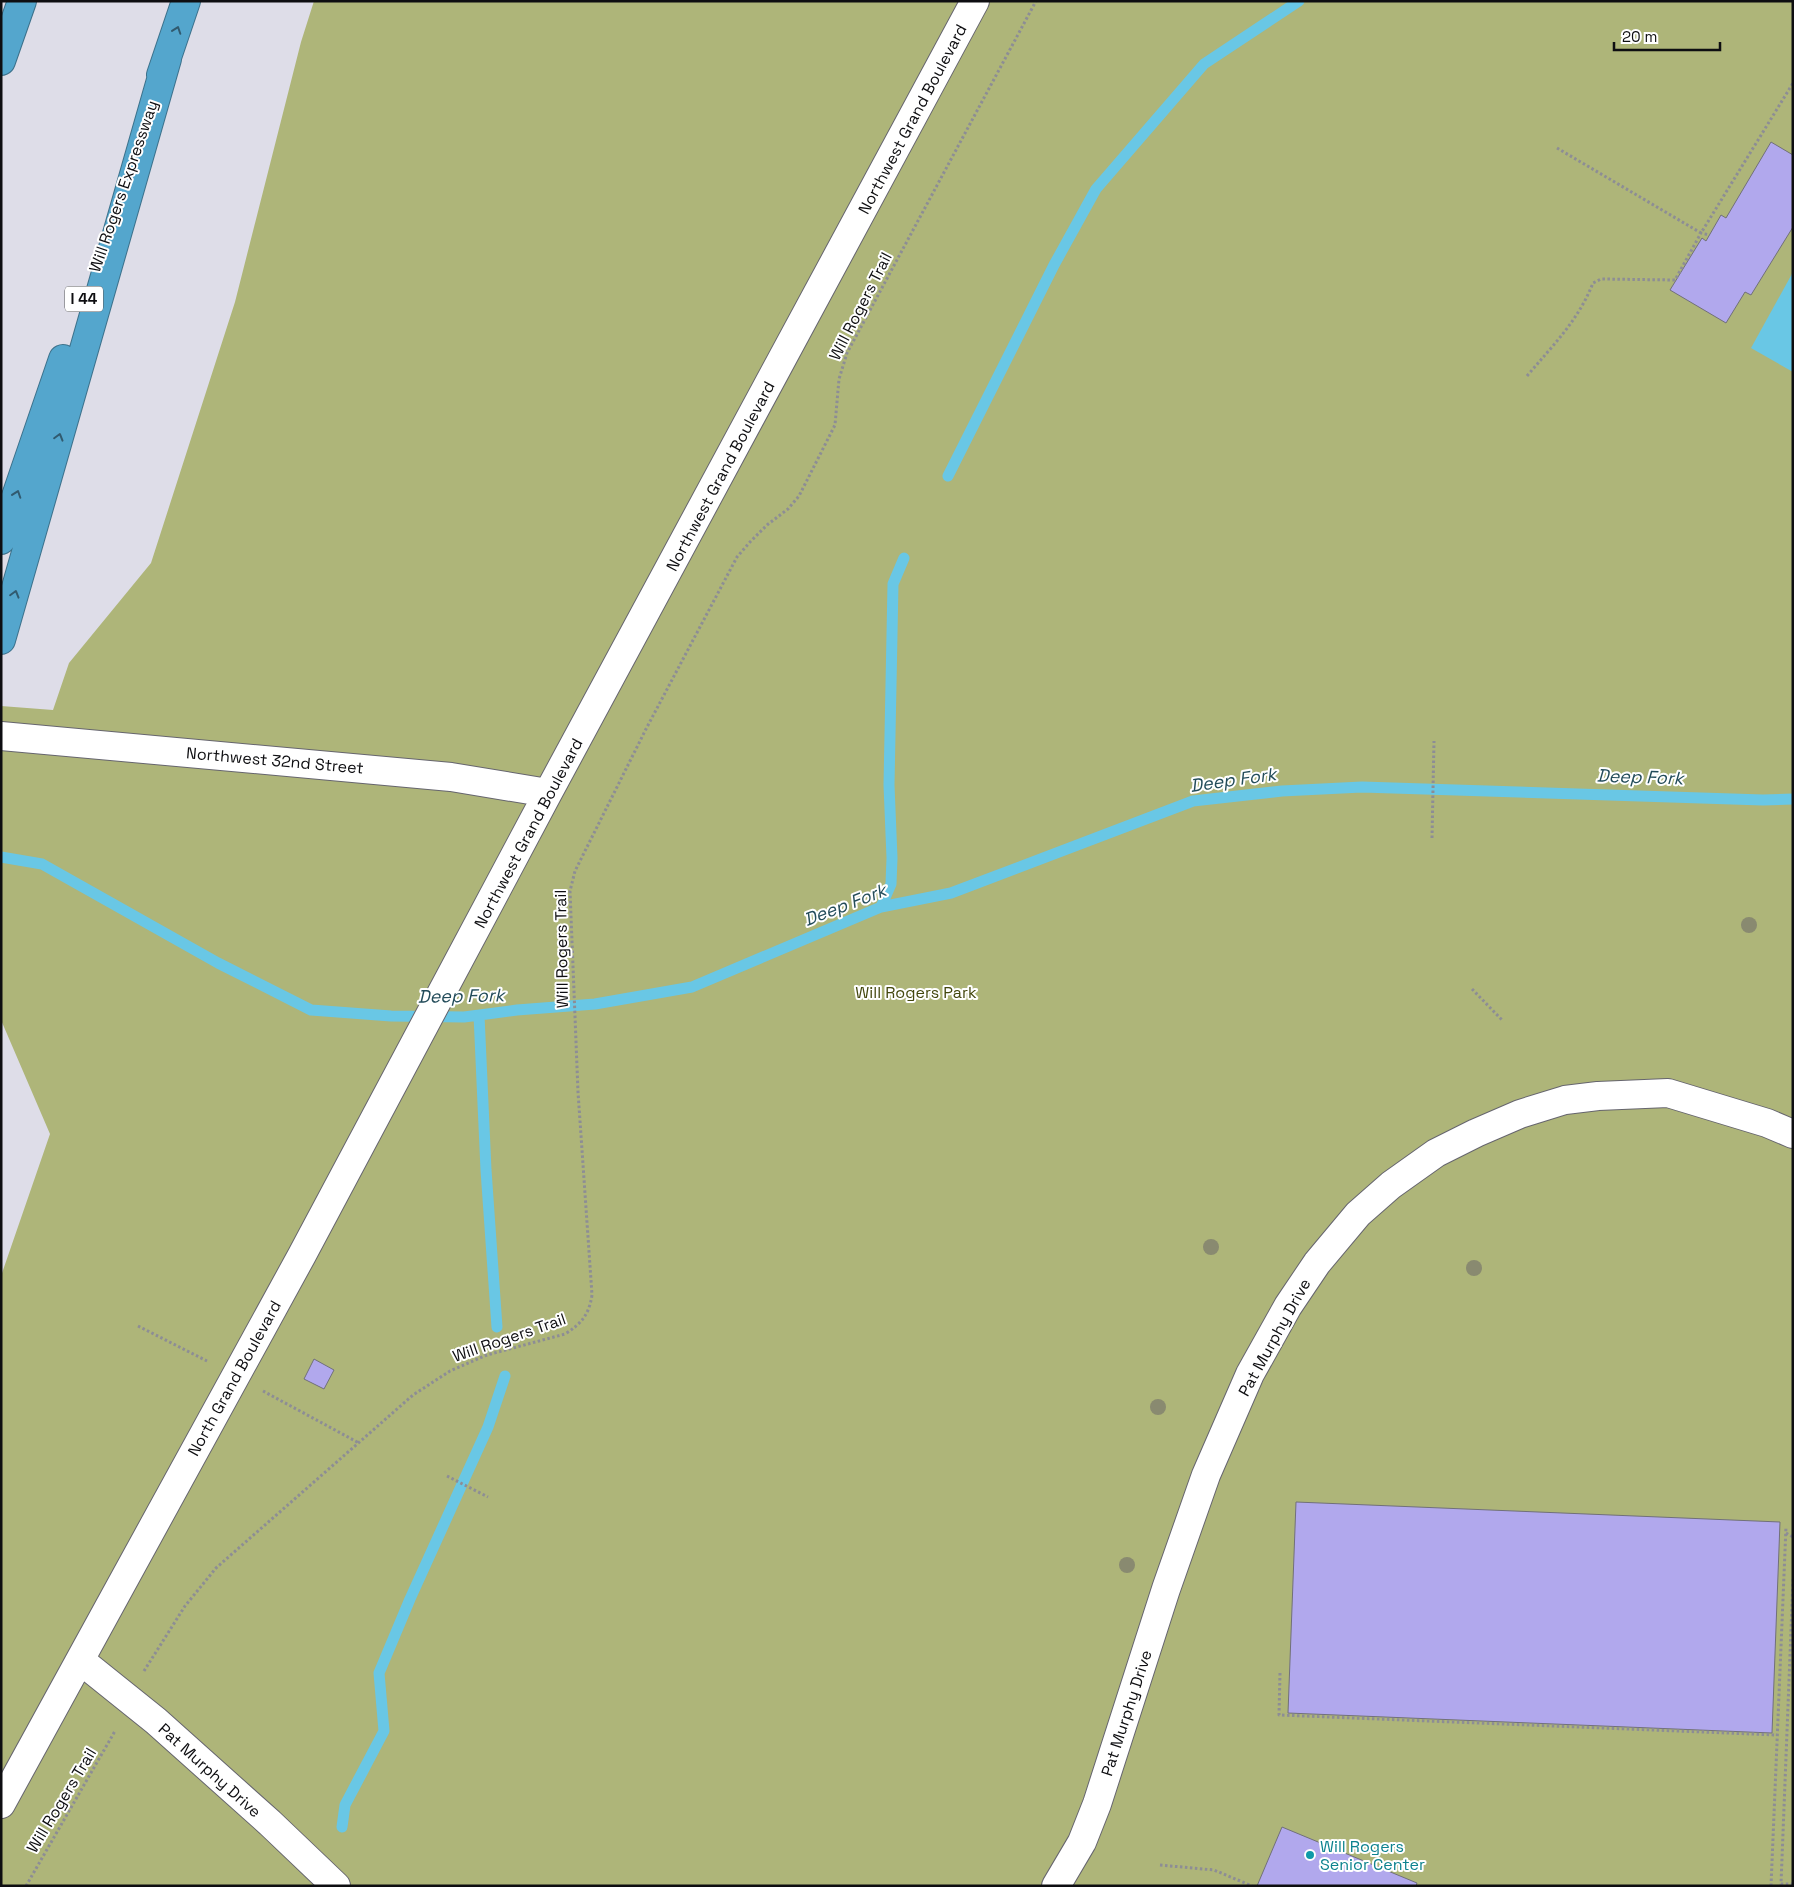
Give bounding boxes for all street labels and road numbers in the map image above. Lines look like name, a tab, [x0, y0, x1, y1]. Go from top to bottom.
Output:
street label: Northwest Grand Boulevard	[853, 21, 972, 218]
street label: Will Rogers Expressway	[84, 98, 163, 275]
street label: Will Rogers Trail	[824, 249, 897, 364]
road number: I 44	[65, 286, 103, 312]
street label: Northwest Grand Boulevard	[661, 378, 780, 575]
street label: Northwest Grand Boulevard	[469, 735, 588, 932]
street label: Northwest 32nd Street	[185, 742, 364, 779]
street label: Will Rogers Trail	[550, 890, 573, 1008]
street label: Pat Murphy Drive	[1233, 1275, 1315, 1400]
street label: North Grand Boulevard	[183, 1297, 286, 1460]
street label: Will Rogers Trail	[450, 1308, 569, 1367]
street label: Pat Murphy Drive	[1096, 1647, 1157, 1779]
street label: Pat Murphy Drive	[154, 1719, 266, 1822]
street label: Will Rogers Trail	[22, 1744, 101, 1856]

